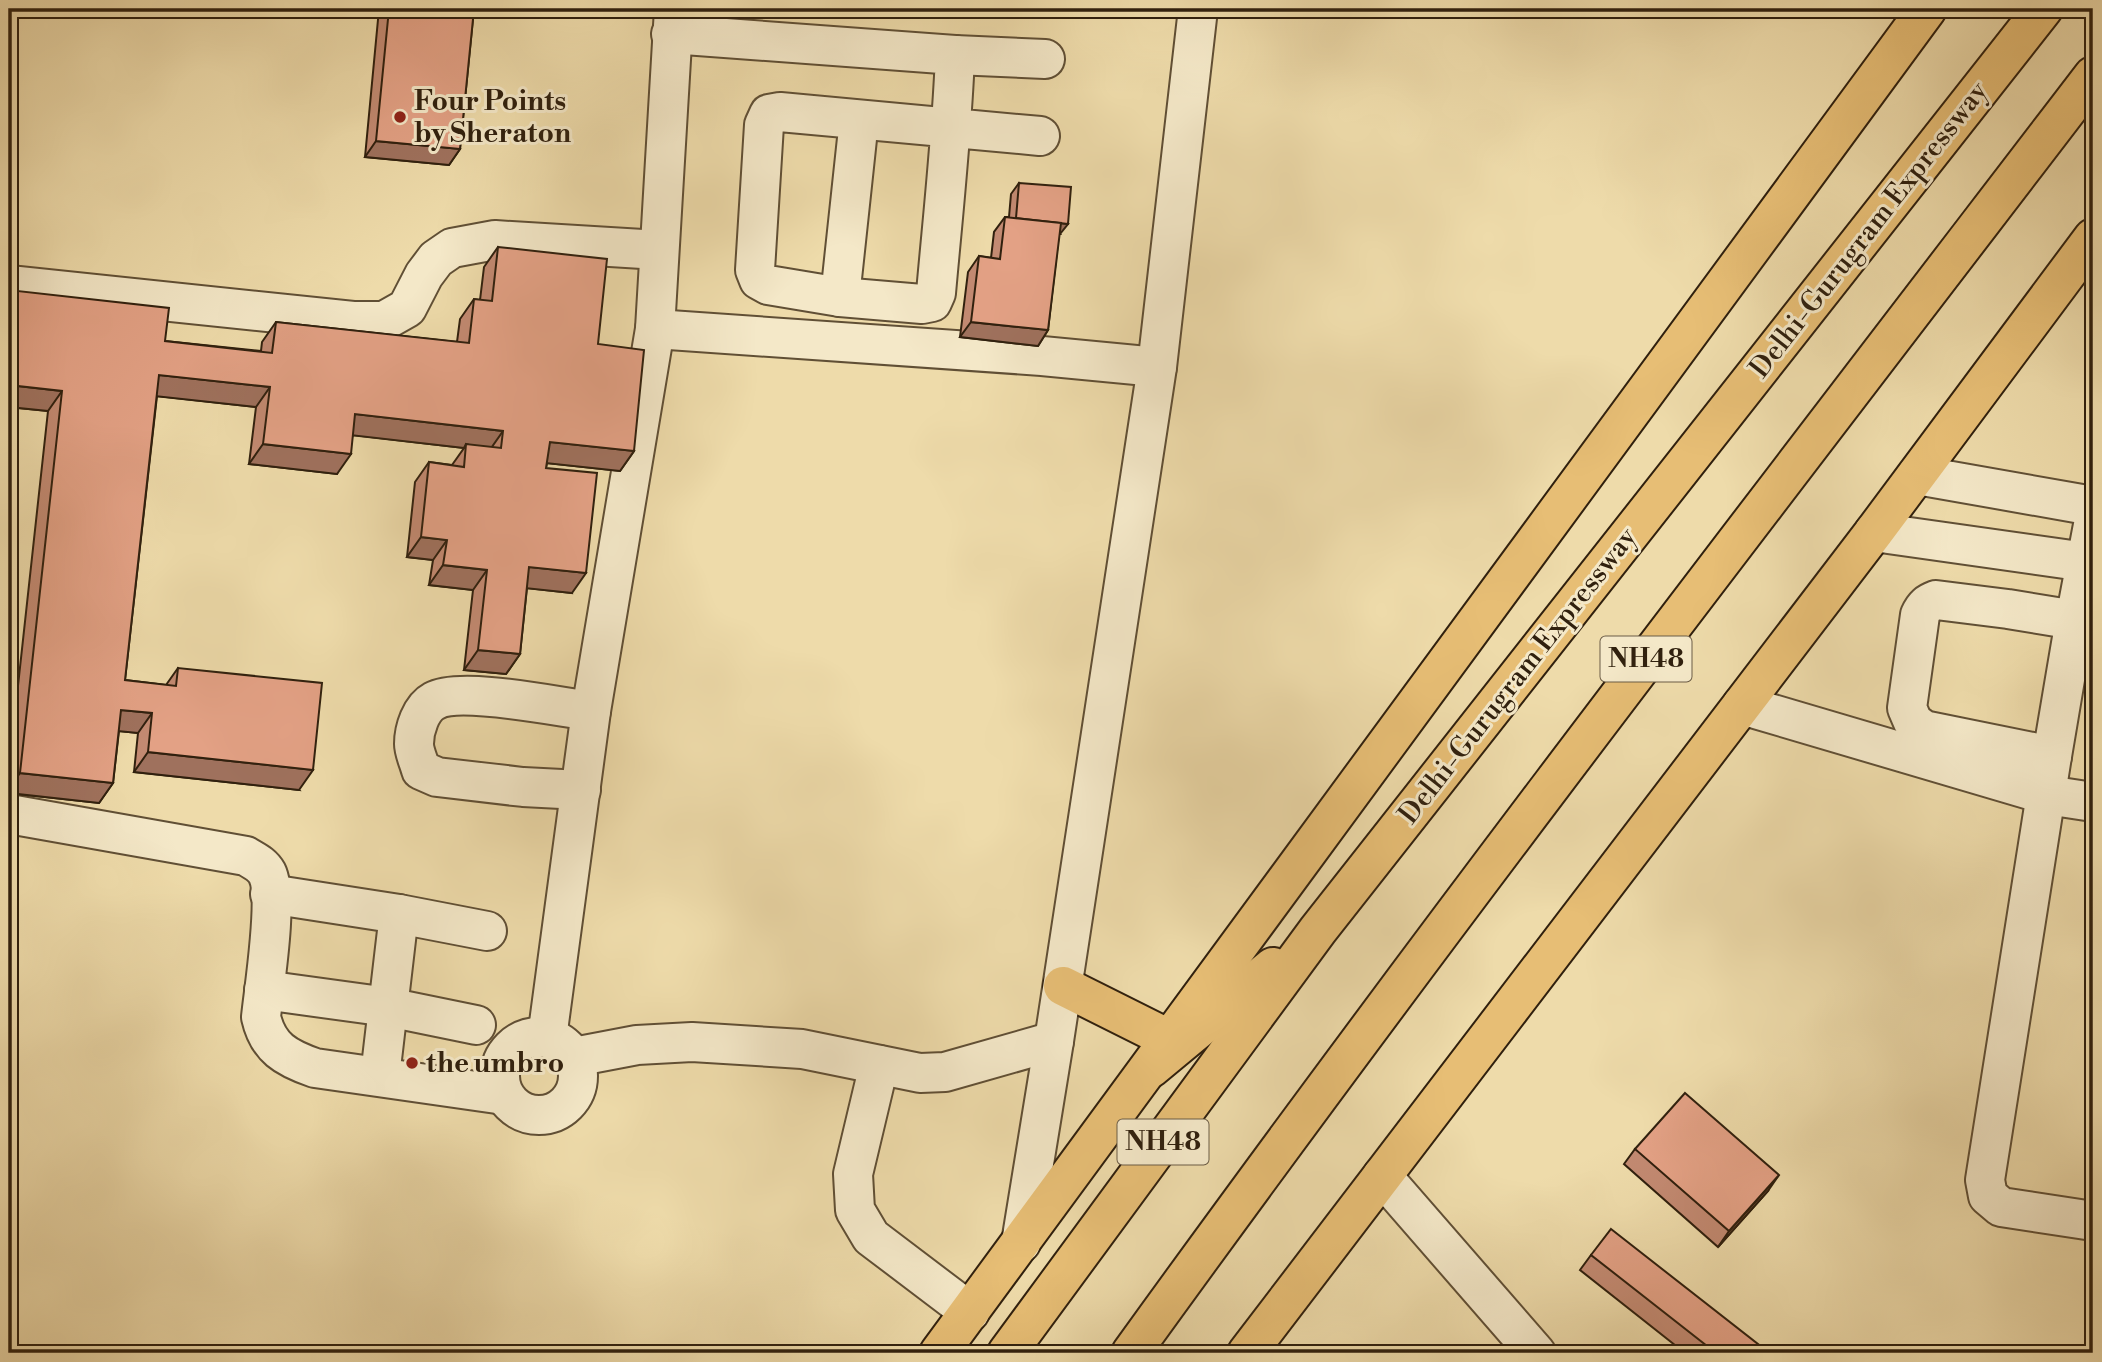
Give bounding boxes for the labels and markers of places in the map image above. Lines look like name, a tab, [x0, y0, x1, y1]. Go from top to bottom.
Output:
place label: Four Points by Sheraton	[414, 84, 571, 151]
marker: Four Points by Sheraton	[392, 109, 408, 125]
place label: the umbro	[426, 1046, 564, 1081]
marker: the umbro	[404, 1055, 420, 1071]

